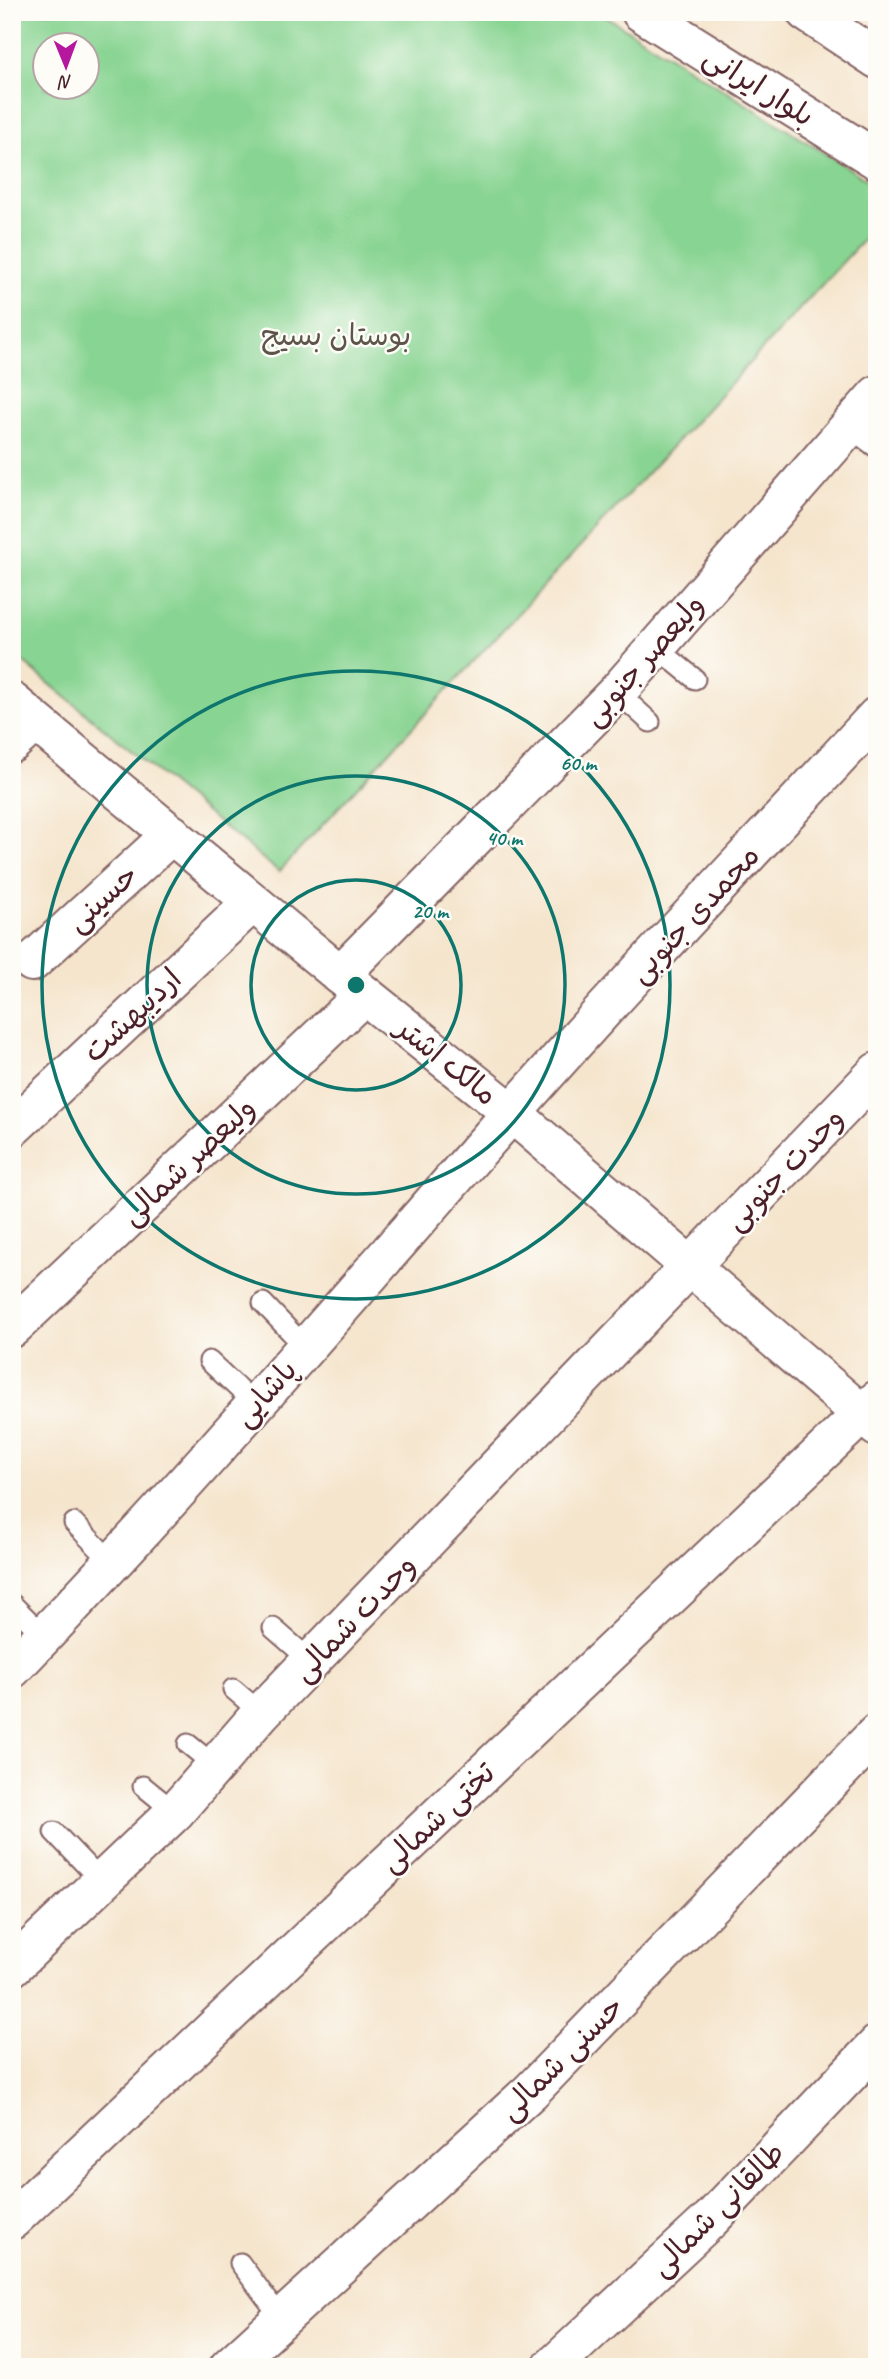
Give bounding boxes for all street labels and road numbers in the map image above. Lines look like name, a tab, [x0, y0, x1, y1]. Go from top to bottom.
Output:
street label: بلوار ایرانی	[697, 37, 821, 135]
street label: ولیعصر جنوبی	[574, 586, 713, 735]
street label: محمدی جنوبی	[620, 837, 769, 992]
street label: حسینی	[58, 856, 146, 940]
street label: اردیبهشت	[75, 960, 189, 1070]
street label: مالک اشتر	[386, 1007, 506, 1114]
street label: ولیعصر شمالی	[112, 1089, 264, 1233]
street label: وحدت جنوبی	[716, 1099, 853, 1239]
street label: پاشایی	[225, 1351, 305, 1435]
street label: وحدت شمالی	[284, 1546, 424, 1690]
street label: تختی شمالی	[371, 1754, 503, 1880]
street label: حسنی شمالی	[490, 1987, 632, 2129]
street label: طالقانی شمالی	[641, 2133, 793, 2285]

